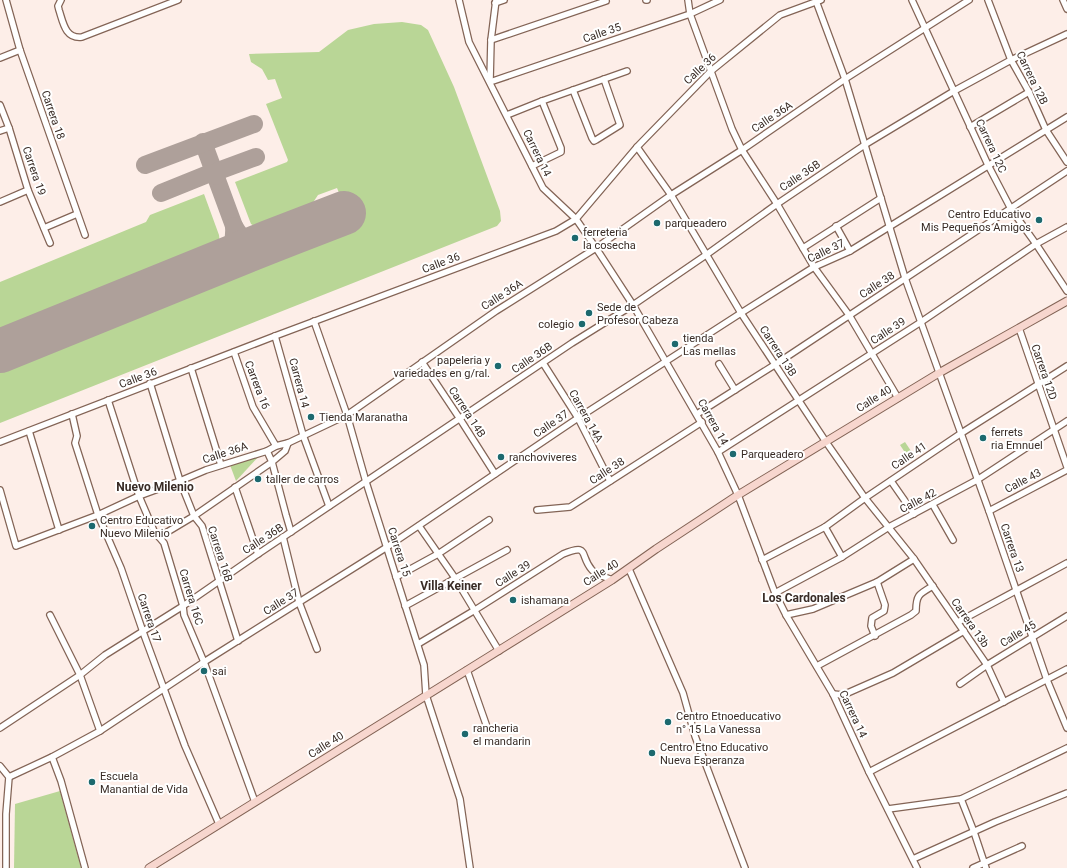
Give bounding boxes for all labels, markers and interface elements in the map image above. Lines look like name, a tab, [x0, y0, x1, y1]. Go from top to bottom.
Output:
street label: Calle 35	[581, 20, 623, 46]
street label: Carrera 12B	[1013, 49, 1051, 107]
street label: Calle 36	[681, 51, 719, 87]
street label: Carrera 18	[39, 89, 67, 141]
street label: Calle 36A	[749, 98, 796, 135]
street label: Carrera 12C	[973, 117, 1009, 175]
street label: Carrera 14	[520, 127, 554, 179]
street label: Carrera 19	[20, 145, 48, 197]
street label: Calle 36B	[777, 158, 823, 194]
place label: Centro Educativo Mis Pequeños Amigos	[921, 208, 1031, 234]
marker: Centro Educativo Mis Pequeños Amigos	[1034, 215, 1044, 225]
place label: parqueadero	[665, 217, 727, 230]
marker: parqueadero	[652, 218, 662, 228]
place label: ferreteria la cosecha	[583, 226, 636, 252]
marker: ferreteria la cosecha	[570, 233, 580, 243]
street label: Calle 37	[805, 237, 847, 265]
street label: Calle 36	[420, 250, 462, 276]
street label: Calle 38	[857, 269, 897, 301]
street label: Calle 36A	[479, 276, 526, 313]
place label: Sede de Profesor Cabeza	[597, 301, 678, 327]
marker: Sede de Profesor Cabeza	[584, 308, 594, 318]
street label: Calle 39	[868, 315, 908, 347]
place label: colegio	[538, 318, 574, 331]
marker: colegio	[577, 319, 587, 329]
street label: Carrera 13B	[757, 323, 799, 379]
place label: tienda Las mellas	[683, 332, 736, 358]
marker: tienda Las mellas	[670, 339, 680, 349]
street label: Calle 36B	[509, 340, 555, 376]
street label: Carrera 12D	[1028, 342, 1060, 402]
place label: papeleria y variedades en g/ral.	[393, 354, 491, 380]
street label: Carrera 14	[286, 357, 312, 409]
street label: Carrera 16	[242, 359, 272, 411]
marker: papeleria y variedades en g/ral.	[493, 361, 503, 371]
street label: Calle 36	[117, 365, 159, 391]
street label: Calle 40	[854, 383, 894, 415]
street label: Carrera 14B	[446, 384, 488, 440]
street label: Carrera 14A	[566, 387, 606, 445]
street label: Carrera 14	[695, 397, 731, 447]
street label: Calle 37	[531, 408, 571, 440]
place label: Tienda Maranatha	[319, 411, 408, 424]
marker: Tienda Maranatha	[306, 412, 316, 422]
place label: ferrets ria Emnuel	[991, 426, 1043, 452]
marker: ferrets ria Emnuel	[978, 433, 988, 443]
street label: Calle 36A	[201, 439, 250, 466]
street label: Calle 41	[889, 440, 929, 472]
place label: Parqueadero	[741, 448, 804, 461]
marker: Parqueadero	[728, 449, 738, 459]
place label: ranchoviveres	[509, 451, 577, 464]
marker: ranchoviveres	[496, 452, 506, 462]
street label: Calle 38	[587, 455, 627, 487]
street label: Calle 43	[1003, 466, 1043, 496]
place label: taller de carros	[266, 473, 339, 486]
marker: taller de carros	[253, 474, 263, 484]
district label: Nuevo Milenio	[116, 480, 194, 494]
street label: Calle 42	[898, 486, 938, 516]
place label: Centro Educativo Nuevo Milenio	[100, 514, 183, 540]
marker: Centro Educativo Nuevo Milenio	[87, 521, 97, 531]
street label: Calle 36B	[240, 521, 286, 557]
street label: Carrera 13	[998, 522, 1026, 574]
street label: Carrera 16B	[205, 525, 235, 584]
street label: Carrera 15	[385, 526, 413, 578]
street label: Calle 40	[581, 557, 621, 589]
street label: Calle 39	[493, 558, 533, 590]
street label: Carrera 16C	[176, 567, 206, 627]
district label: Villa Keiner	[420, 579, 482, 593]
street label: Calle 37	[261, 586, 301, 618]
district label: Los Cardonales	[762, 591, 846, 605]
street label: Carrera 17	[135, 592, 163, 644]
place label: ishamana	[521, 594, 569, 607]
marker: ishamana	[508, 595, 518, 605]
street label: Carrera 13b	[948, 596, 992, 650]
street label: Calle 45	[998, 618, 1038, 650]
place label: sai	[212, 665, 226, 678]
marker: sai	[199, 666, 209, 676]
street label: Carrera 14	[836, 688, 870, 740]
place label: Centro Etnoeducativo n° 15 La Vanessa	[676, 710, 781, 736]
marker: Centro Etnoeducativo n° 15 La Vanessa	[663, 717, 673, 727]
place label: rancheria el mandarin	[473, 722, 531, 748]
street label: Calle 40	[306, 729, 346, 761]
marker: rancheria el mandarin	[460, 729, 470, 739]
place label: Centro Etno Educativo Nueva Esperanza	[660, 741, 768, 767]
marker: Centro Etno Educativo Nueva Esperanza	[647, 748, 657, 758]
place label: Escuela Manantial de Vida	[100, 770, 188, 796]
marker: Escuela Manantial de Vida	[87, 777, 97, 787]

